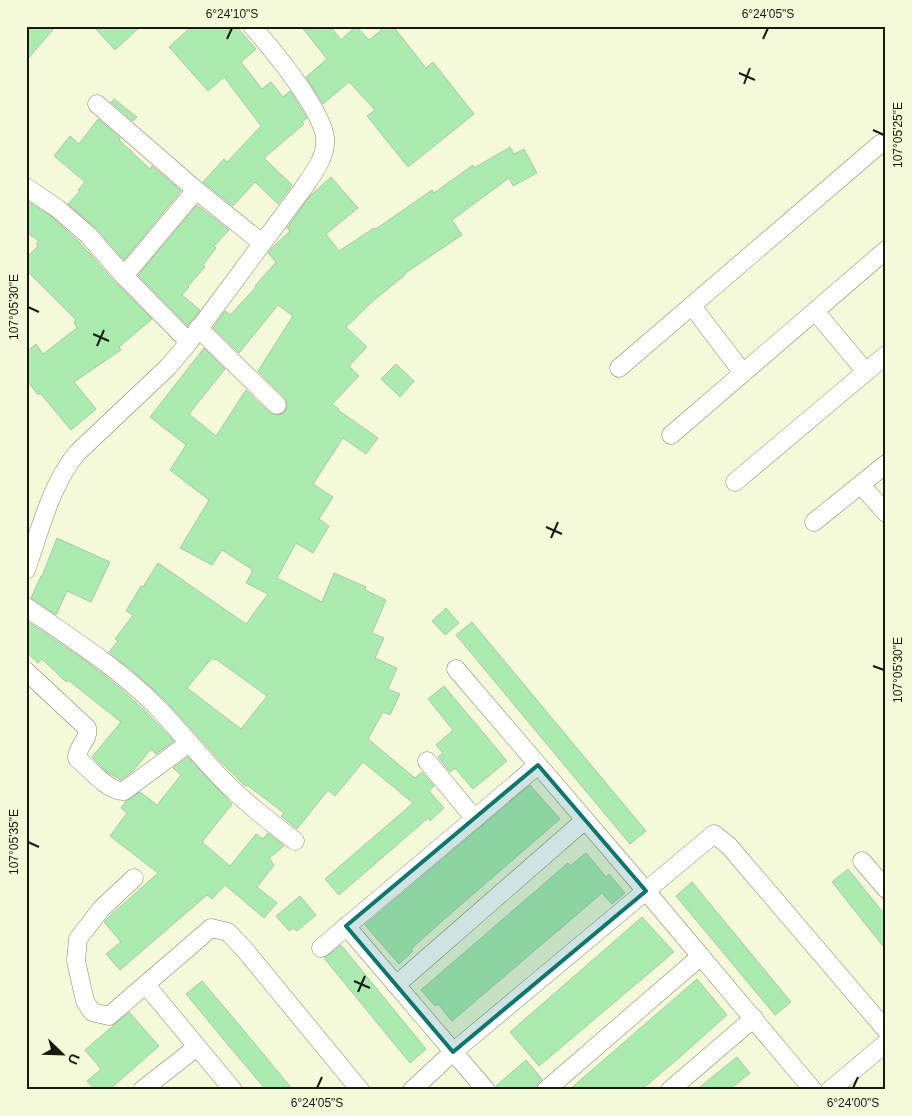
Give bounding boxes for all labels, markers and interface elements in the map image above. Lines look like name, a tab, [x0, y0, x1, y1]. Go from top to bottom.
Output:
text: 6°24'10"S	[206, 7, 258, 21]
text: 6°24'05"S	[742, 7, 794, 21]
text: 107°05'25"E	[891, 102, 905, 168]
text: 107°05'30"E	[7, 274, 21, 340]
text: 107°05'30"E	[891, 637, 905, 703]
text: 107°05'35"E	[7, 809, 21, 875]
north arrow	[38, 1028, 88, 1078]
text: U	[65, 1051, 83, 1067]
text: 6°24'05"S	[291, 1096, 343, 1110]
text: 6°24'00"S	[827, 1096, 879, 1110]

